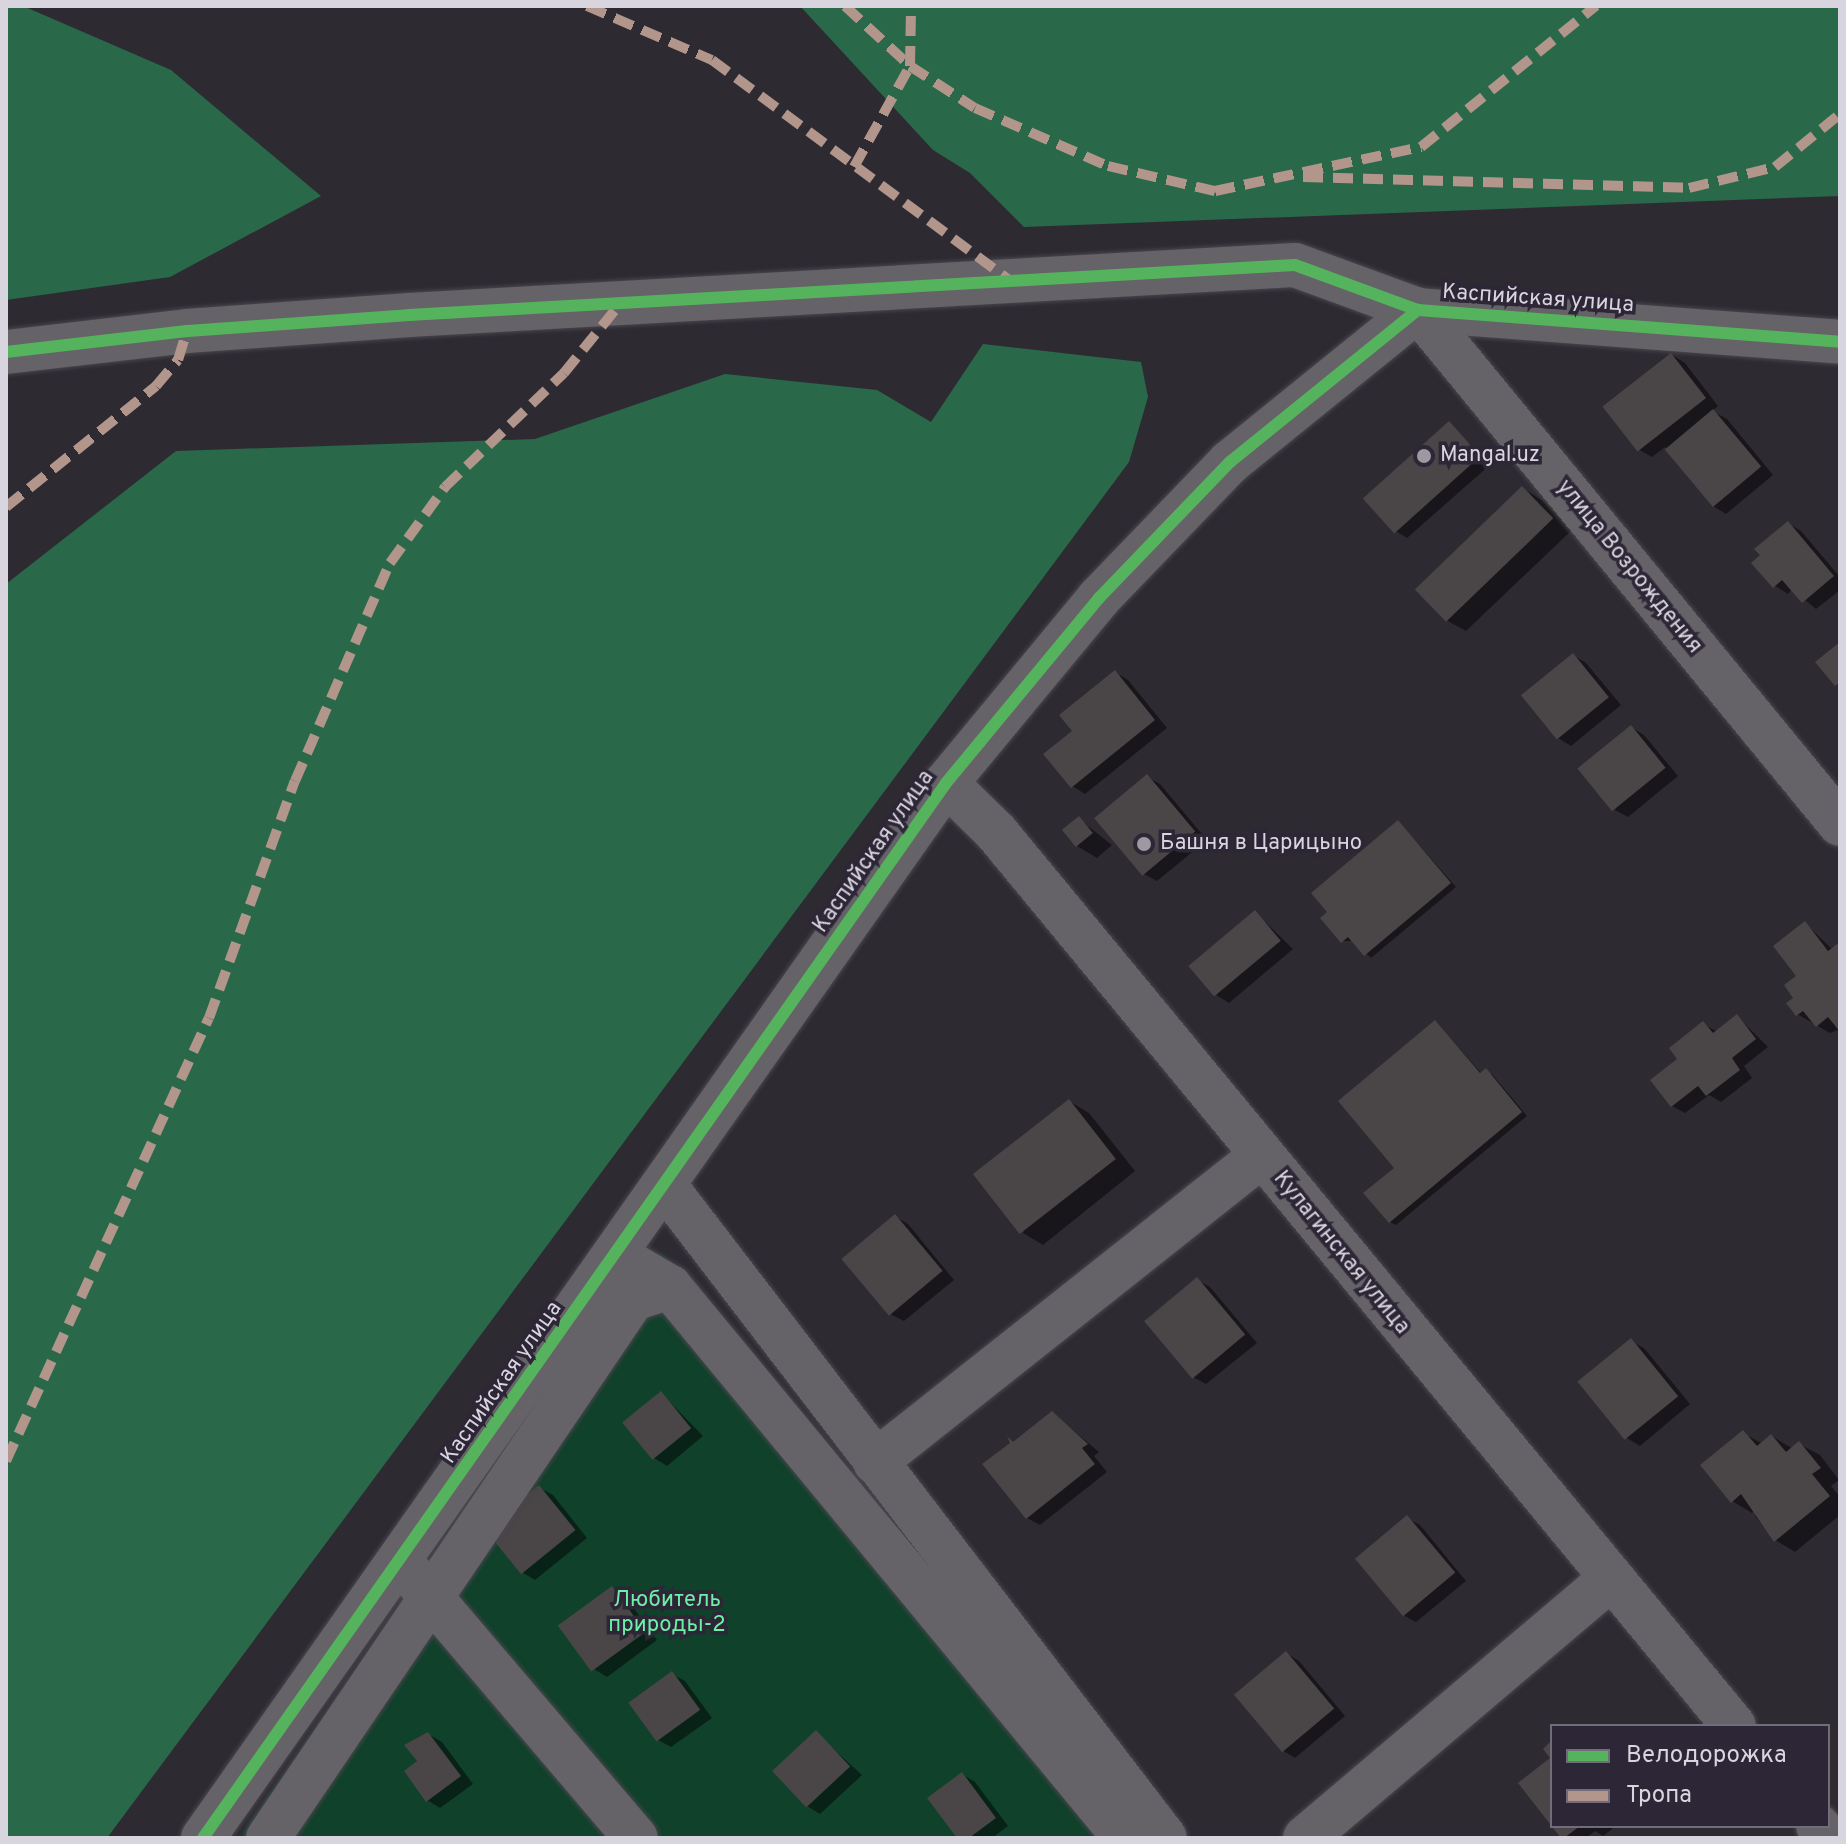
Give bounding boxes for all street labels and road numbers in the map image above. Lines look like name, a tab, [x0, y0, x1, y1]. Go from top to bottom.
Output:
street label: Каспийская улица	[1441, 279, 1635, 319]
street label: улица Возрождения	[1551, 475, 1707, 659]
street label: Каспийская улица	[808, 766, 940, 938]
street label: Кулагинская улица	[1267, 1166, 1415, 1340]
street label: Каспийская улица	[436, 1297, 568, 1469]

